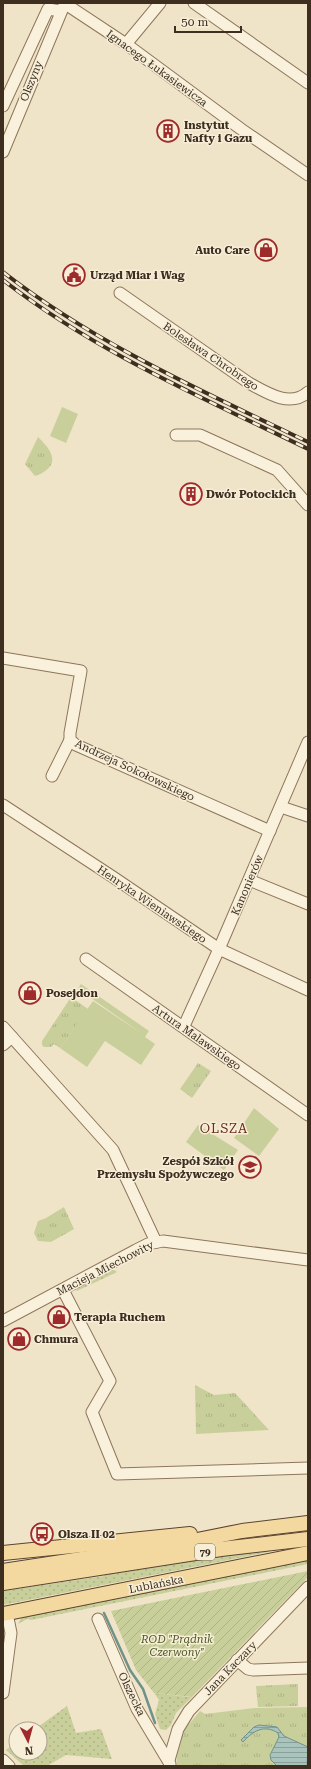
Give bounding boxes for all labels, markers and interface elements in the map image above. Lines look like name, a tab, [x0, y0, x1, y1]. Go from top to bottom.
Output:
scale bar	[175, 8, 241, 34]
text: 50 m	[181, 15, 208, 29]
street label: Ignacego Łukasiewicza	[104, 27, 210, 109]
street label: Olszyny	[17, 59, 46, 103]
building icon: Instytut Nafty i Gazu	[155, 118, 181, 144]
place label: Instytut Nafty i Gazu	[184, 119, 253, 145]
shop icon: Auto Care	[253, 237, 279, 263]
place label: Auto Care	[195, 244, 251, 257]
public building icon: Urząd Miar i Wag	[61, 262, 87, 288]
place label: Urząd Miar i Wag	[90, 269, 185, 282]
street label: Bolesława Chrobrego	[161, 320, 261, 393]
building icon: Dwór Potockich	[178, 481, 204, 507]
place label: Dwór Potockich	[206, 488, 297, 501]
street label: Andrzeja Sokołowskiego	[73, 737, 197, 804]
street label: Kanonierów	[229, 852, 266, 917]
street label: Henryka Wieniawskiego	[95, 863, 209, 946]
shop icon: Posejdon	[17, 980, 43, 1006]
place label: Posejdon	[46, 987, 98, 1000]
street label: Artura Malawskiego	[150, 1002, 244, 1073]
district label: OLSZA	[200, 1121, 248, 1136]
school or university icon: Zespół Szkół Przemysłu Spożywczego	[237, 1154, 263, 1180]
place label: Zespół Szkół Przemysłu Spożywczego	[97, 1155, 234, 1181]
street label: Macieja Miechowity	[55, 1238, 156, 1299]
shop icon: Terapia Ruchem	[46, 1304, 72, 1330]
place label: Terapia Ruchem	[74, 1311, 166, 1324]
shop icon: Chmura	[6, 1326, 32, 1352]
place label: Chmura	[34, 1333, 79, 1346]
bus stop icon: Olsza II 02	[29, 1521, 55, 1547]
place label: Olsza II 02	[58, 1528, 115, 1541]
road number: 79	[195, 1544, 215, 1560]
street label: Lublańska	[128, 1573, 184, 1596]
park label: ROD "Prądnik Czerwony"	[140, 1633, 213, 1659]
street label: Jana Kaczary	[201, 1638, 260, 1698]
street label: Olszecka	[115, 1670, 148, 1718]
north arrow	[8, 1721, 48, 1761]
text: N	[24, 1744, 34, 1757]

